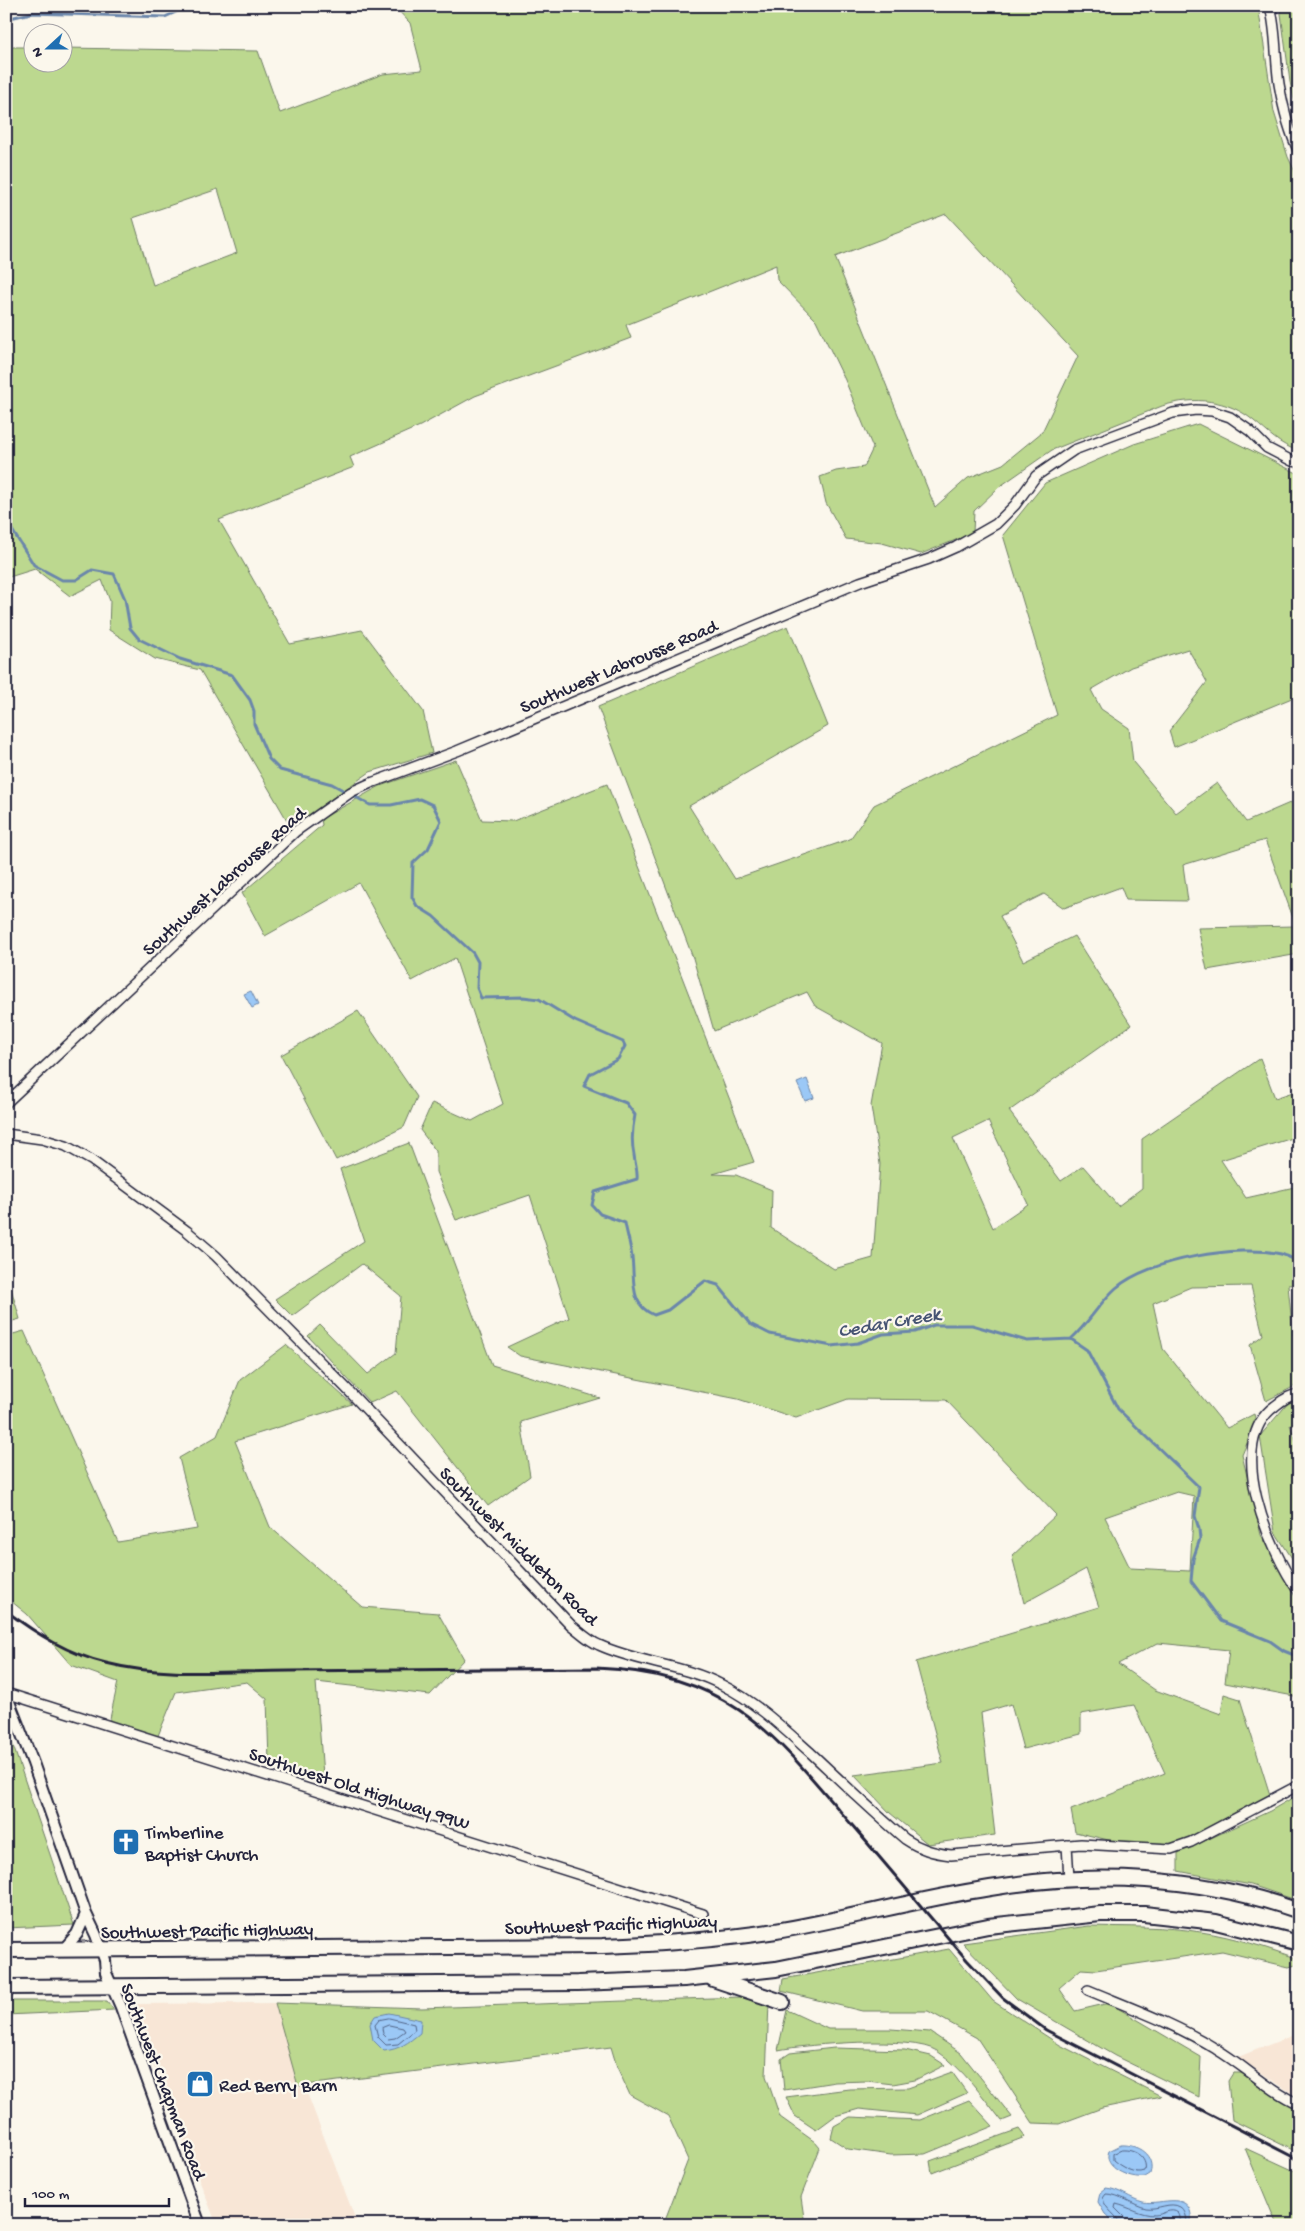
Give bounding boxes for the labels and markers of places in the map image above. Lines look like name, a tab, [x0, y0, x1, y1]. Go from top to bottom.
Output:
place label: Timberline Baptist Church	[144, 1823, 259, 1868]
church icon: Timberline Baptist Church	[111, 1827, 141, 1857]
shop icon: Red Berry Barn	[185, 2069, 215, 2099]
place label: Red Berry Barn	[219, 2076, 337, 2099]

